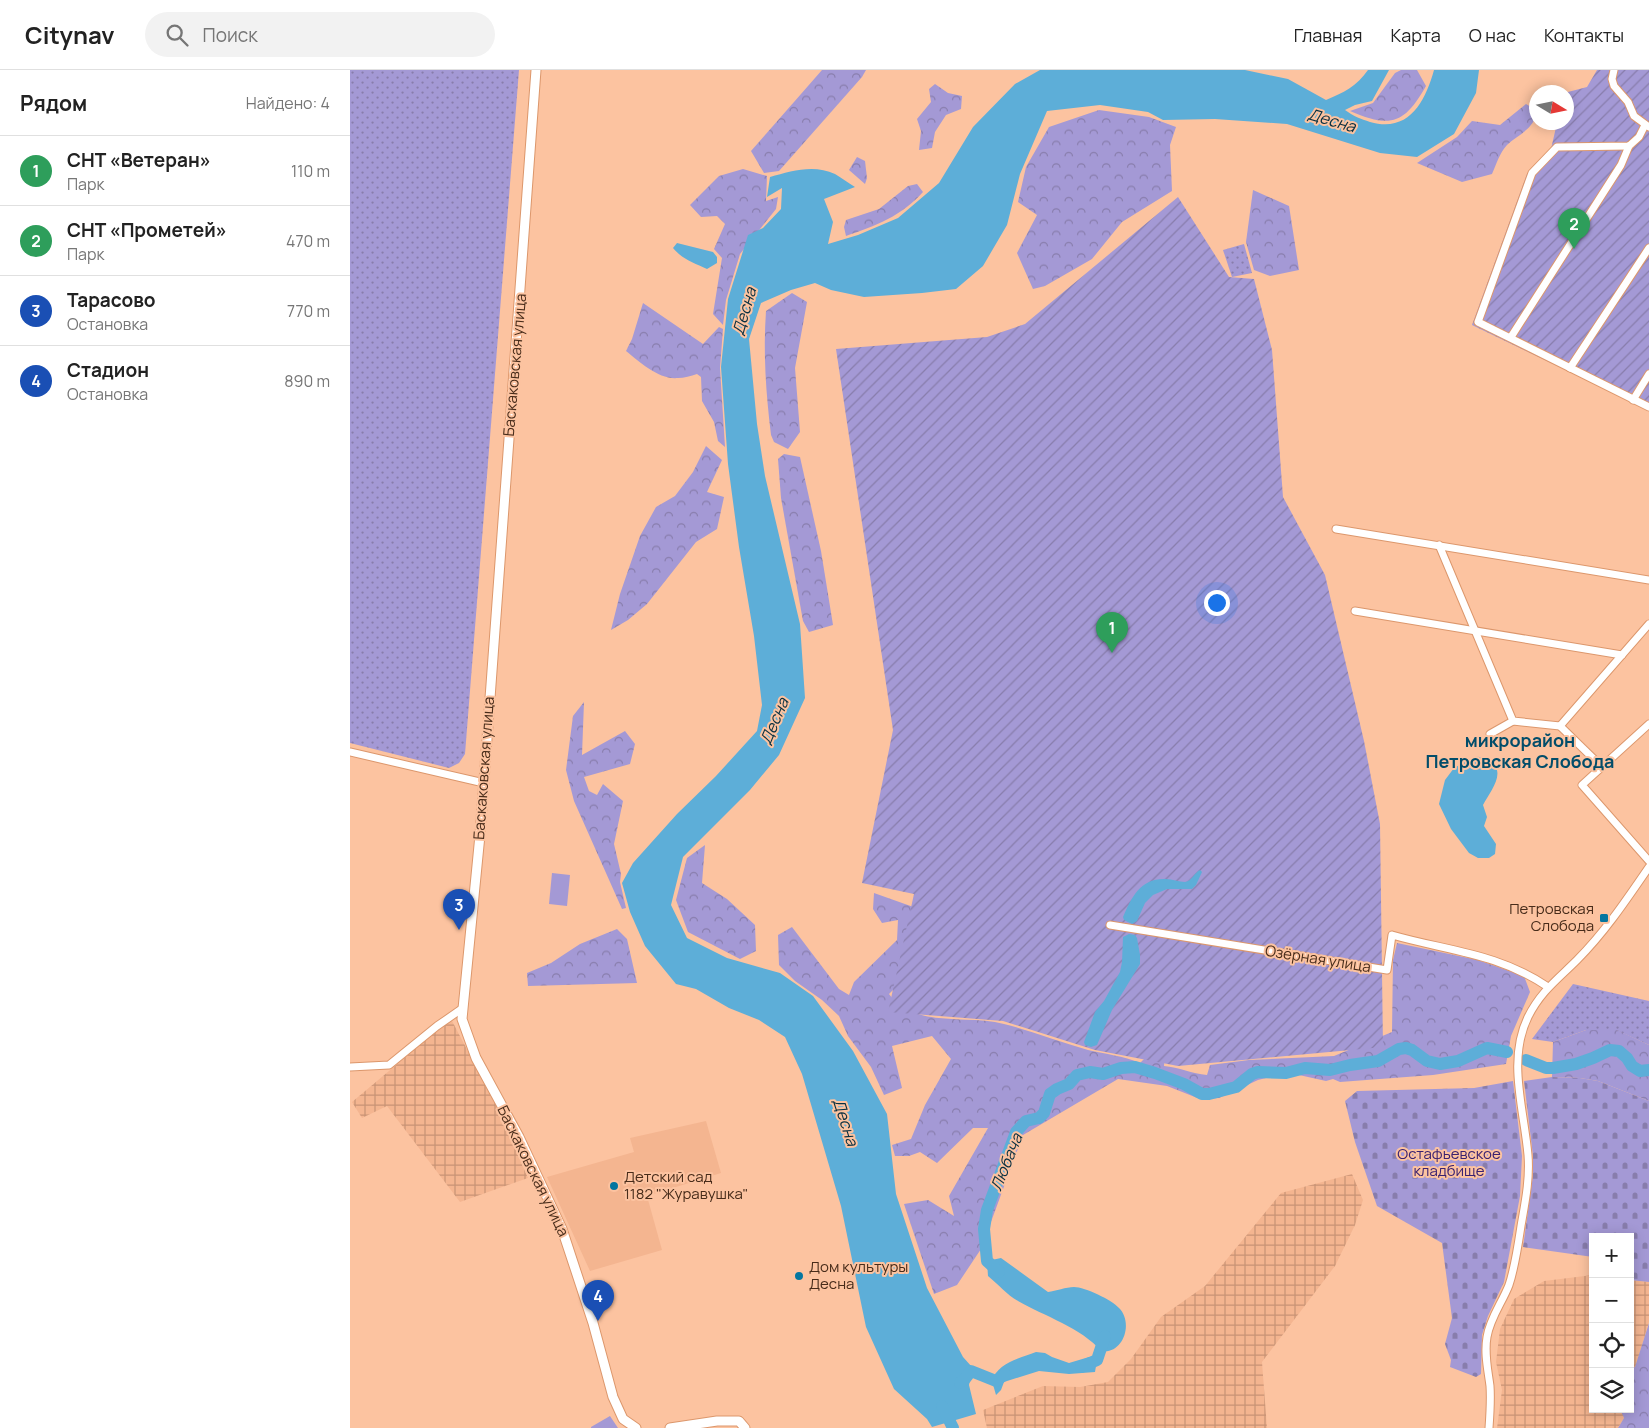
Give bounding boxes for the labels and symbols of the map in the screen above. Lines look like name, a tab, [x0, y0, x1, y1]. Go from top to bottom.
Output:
north arrow	[1529, 85, 1574, 130]
water label: Десна	[1306, 103, 1359, 138]
pin: 2	[1558, 208, 1590, 249]
water label: Десна	[727, 284, 762, 337]
street label: Баскаковская улица	[498, 293, 531, 437]
your location	[1204, 590, 1230, 616]
pin: 1	[1096, 612, 1128, 653]
water label: Десна	[754, 693, 794, 748]
street label: Баскаковская улица	[468, 696, 499, 840]
district label: микрорайон Петровская Слобода	[1426, 728, 1614, 773]
pin: 3	[443, 889, 475, 930]
place label: Петровская Слобода	[1509, 898, 1594, 936]
marker: Петровская Слобода	[1598, 912, 1610, 924]
street label: Озёрная улица	[1264, 940, 1372, 977]
water label: Десна	[828, 1096, 864, 1149]
street label: Баскаковская улица	[493, 1102, 574, 1240]
water label: Любача	[985, 1129, 1028, 1194]
park label: Остафьевское кладбище	[1397, 1143, 1501, 1181]
place label: Детский сад 1182 "Журавушка"	[624, 1166, 748, 1204]
marker: Детский сад 1182 "Журавушка"	[608, 1180, 620, 1192]
place label: Дом культуры Десна	[809, 1256, 908, 1294]
marker: Дом культуры Десна	[793, 1270, 805, 1282]
pin: 4	[582, 1280, 614, 1321]

